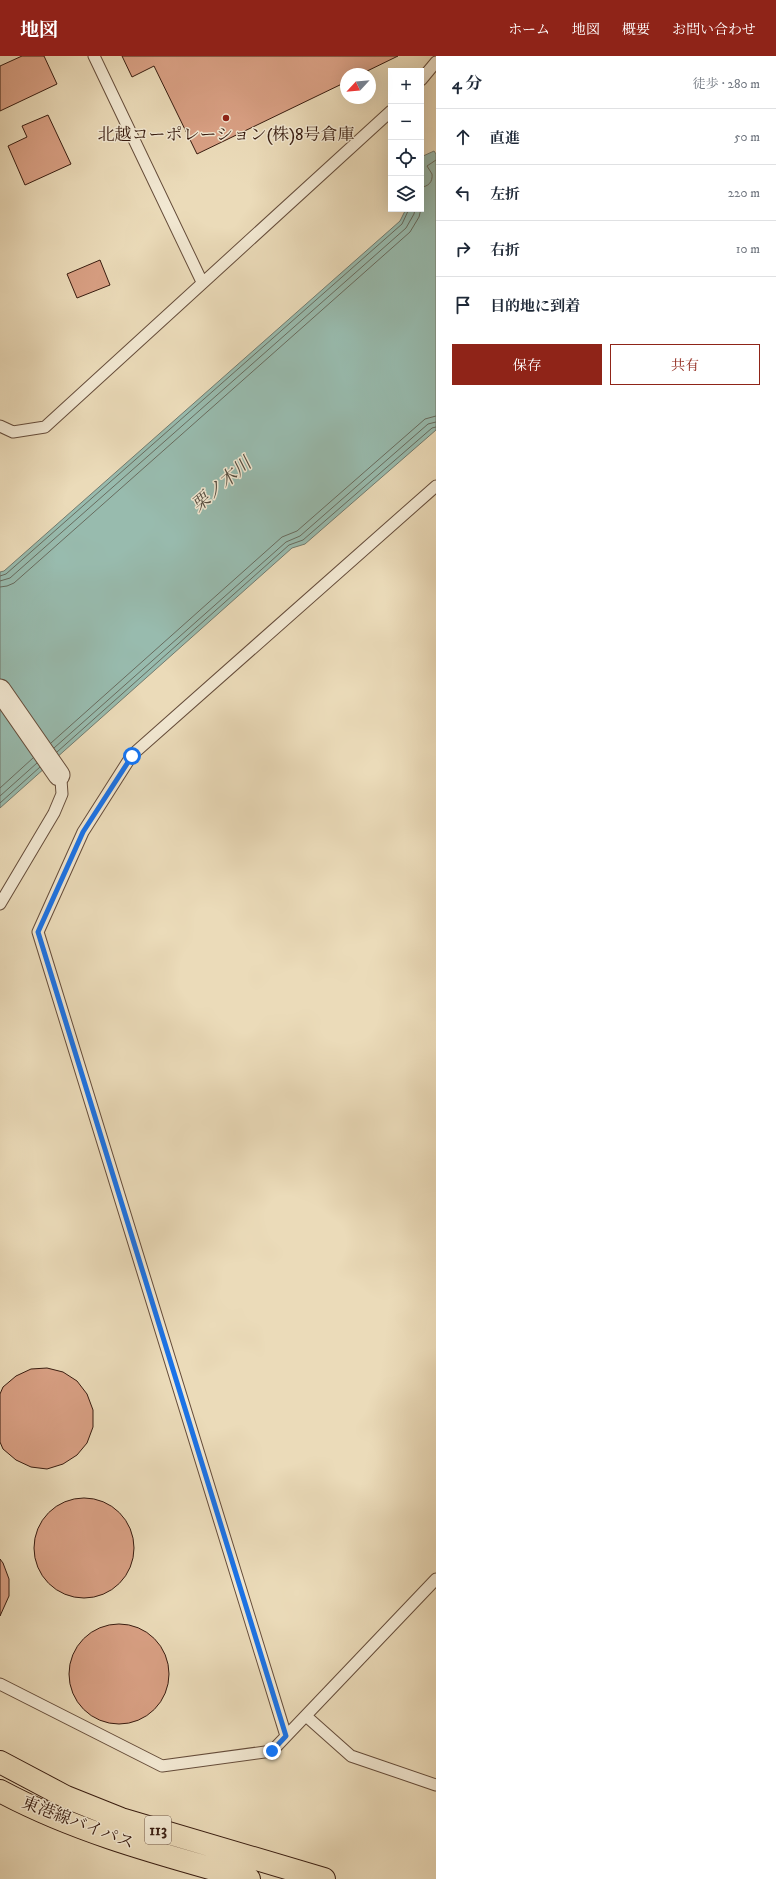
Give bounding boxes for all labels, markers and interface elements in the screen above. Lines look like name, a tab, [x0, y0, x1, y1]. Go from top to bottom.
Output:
text: 地図	[20, 19, 58, 42]
text: ホーム	[508, 21, 550, 39]
text: 地図	[572, 21, 600, 39]
text: 概要	[622, 21, 650, 39]
text: お問い合わせ	[672, 21, 756, 39]
north arrow	[340, 68, 376, 104]
map controls	[388, 68, 424, 212]
button: +	[388, 68, 424, 104]
text: 4 分	[452, 73, 482, 95]
text: 徒歩 · 280 m	[693, 76, 760, 92]
button: −	[388, 104, 424, 140]
marker: 北越コーポレーション(株)8号倉庫	[221, 113, 231, 123]
place label: 北越コーポレーション(株)8号倉庫	[97, 124, 355, 146]
icon: ahead	[452, 126, 474, 148]
text: 直進	[490, 129, 520, 148]
text: 50 m	[734, 129, 760, 145]
button: locate	[388, 140, 424, 176]
button: layers	[388, 176, 424, 212]
icon: left	[452, 182, 474, 204]
text: 左折	[490, 185, 520, 204]
text: 220 m	[728, 185, 760, 201]
icon: right	[452, 238, 474, 260]
text: 右折	[490, 241, 520, 260]
text: 10 m	[736, 241, 760, 257]
icon: arrive	[452, 294, 474, 316]
text: 目的地に到着	[490, 297, 580, 316]
button: 保存	[452, 344, 602, 385]
button: 共有	[610, 344, 760, 385]
water label: 栗ノ木川	[188, 452, 258, 517]
route start	[123, 747, 141, 765]
route end	[263, 1742, 281, 1760]
street label: 東港線バイパス	[19, 1791, 137, 1855]
road number: 113	[145, 1816, 171, 1844]

